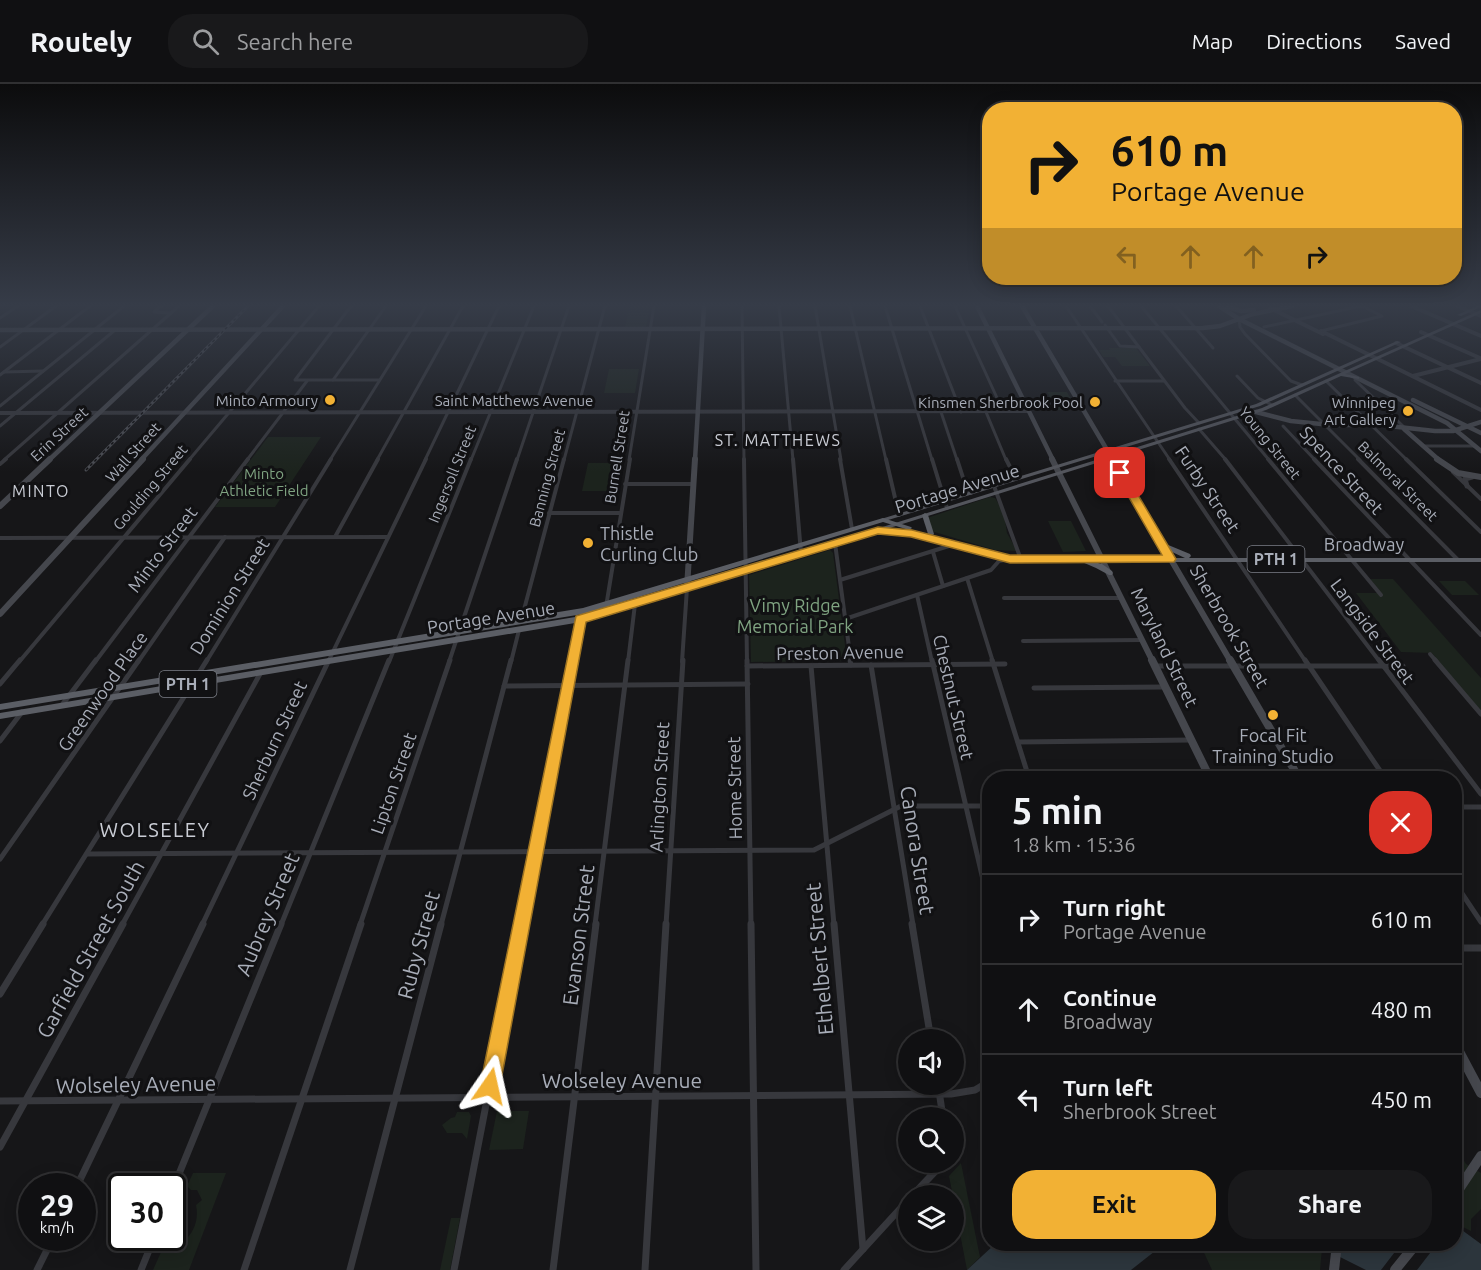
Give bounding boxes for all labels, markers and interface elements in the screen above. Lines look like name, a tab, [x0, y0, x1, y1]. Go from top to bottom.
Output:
search box	[168, 14, 588, 68]
icon: search	[189, 25, 222, 58]
text: Routely	[30, 26, 132, 57]
text: Search here	[237, 29, 353, 54]
text: Map	[1192, 29, 1233, 53]
text: Directions	[1266, 29, 1362, 53]
text: Saved	[1395, 29, 1451, 53]
icon: right	[1012, 126, 1090, 204]
text: 610 m	[1111, 127, 1228, 174]
text: Portage Avenue	[1111, 176, 1305, 206]
icon: left	[1111, 240, 1144, 273]
icon: ahead	[1174, 240, 1207, 273]
icon: ahead	[1237, 240, 1270, 273]
icon: right	[1300, 240, 1333, 273]
place label: Minto Armoury	[216, 392, 318, 409]
street label: Saint Matthews Avenue	[435, 392, 593, 409]
marker: Minto Armoury	[323, 393, 337, 407]
place label: Kinsmen Sherbrook Pool	[918, 394, 1083, 411]
place label: Winnipeg Art Gallery	[1324, 394, 1396, 428]
marker: Kinsmen Sherbrook Pool	[1088, 395, 1102, 409]
street label: Erin Street	[27, 403, 91, 465]
street label: Young Street	[1236, 404, 1304, 483]
marker: Winnipeg Art Gallery	[1401, 404, 1415, 418]
street label: Burnell Street	[601, 409, 633, 505]
street label: Wall Street	[102, 419, 164, 485]
street label: Spence Street	[1296, 422, 1388, 518]
street label: Ingersoll Street	[425, 423, 479, 525]
street label: Banning Street	[526, 427, 568, 529]
district label: ST. MATTHEWS	[715, 431, 841, 449]
street label: Balmoral Street	[1355, 438, 1441, 524]
street label: Goulding Street	[109, 441, 191, 533]
street label: Furby Street	[1172, 442, 1244, 536]
pin	[1094, 447, 1145, 498]
icon: arrive	[1103, 456, 1136, 489]
street label: Portage Avenue	[892, 460, 1022, 516]
park label: Minto Athletic Field	[220, 465, 308, 499]
district label: MINTO	[12, 482, 70, 500]
street label: Minto Street	[123, 502, 201, 596]
place label: Thistle Curling Club	[600, 523, 698, 564]
street label: Dominion Street	[185, 534, 273, 658]
street label: Broadway	[1324, 534, 1405, 554]
marker: Thistle Curling Club	[581, 536, 595, 550]
road number: PTH 1	[1248, 546, 1304, 572]
street label: Sherbrook Street	[1187, 561, 1273, 691]
street label: Langside Street	[1327, 575, 1419, 687]
street label: Maryland Street	[1128, 584, 1202, 710]
park label: Vimy Ridge Memorial Park	[737, 595, 853, 636]
street label: Portage Avenue	[426, 597, 556, 637]
street label: Greenwood Place	[53, 627, 151, 755]
street label: Chestnut Street	[930, 632, 978, 762]
street label: Preston Avenue	[776, 641, 904, 663]
road number: PTH 1	[160, 671, 216, 697]
street label: Sherburn Street	[238, 677, 310, 803]
marker: Focal Fit Training Studio	[1266, 708, 1280, 722]
street label: Arlington Street	[646, 721, 672, 853]
place label: Focal Fit Training Studio	[1212, 725, 1334, 766]
street label: Lipton Street	[366, 729, 420, 837]
street label: Home Street	[723, 736, 745, 840]
street label: Canora Street	[896, 784, 940, 916]
text: 5 min	[1012, 790, 1103, 831]
button: close	[1369, 791, 1432, 854]
district label: WOLSELEY	[99, 818, 211, 841]
text: 1.8 km · 15:36	[1012, 833, 1136, 856]
street label: Aubrey Street	[230, 849, 304, 979]
street label: Garfield Street South	[31, 856, 149, 1042]
street label: Evanson Street	[557, 863, 599, 1007]
street label: Ethelbert Street	[800, 882, 838, 1036]
street label: Ruby Street	[392, 888, 444, 1002]
text: Turn right	[1063, 895, 1165, 920]
icon: right	[1012, 903, 1045, 936]
text: 610 m	[1371, 907, 1432, 932]
text: Portage Avenue	[1063, 920, 1207, 943]
text: Continue	[1063, 985, 1157, 1010]
icon: ahead	[1012, 993, 1045, 1026]
text: 480 m	[1371, 997, 1432, 1022]
text: Broadway	[1063, 1010, 1152, 1033]
map controls	[898, 1029, 964, 1251]
button: sound	[898, 1029, 964, 1095]
position arrow	[458, 1054, 522, 1118]
street label: Wolseley Avenue	[542, 1068, 702, 1092]
street label: Wolseley Avenue	[56, 1071, 216, 1097]
text: Turn left	[1063, 1075, 1153, 1100]
icon: left	[1012, 1083, 1045, 1116]
text: 450 m	[1371, 1087, 1432, 1112]
text: Sherbrook Street	[1063, 1100, 1217, 1123]
button: search	[898, 1107, 964, 1173]
button: Exit	[1012, 1170, 1216, 1239]
button: Share	[1228, 1170, 1432, 1239]
speed limit sign: 30	[108, 1173, 186, 1251]
button: layers	[898, 1185, 964, 1251]
text: 29	[40, 1188, 74, 1222]
text: km/h	[40, 1219, 74, 1236]

